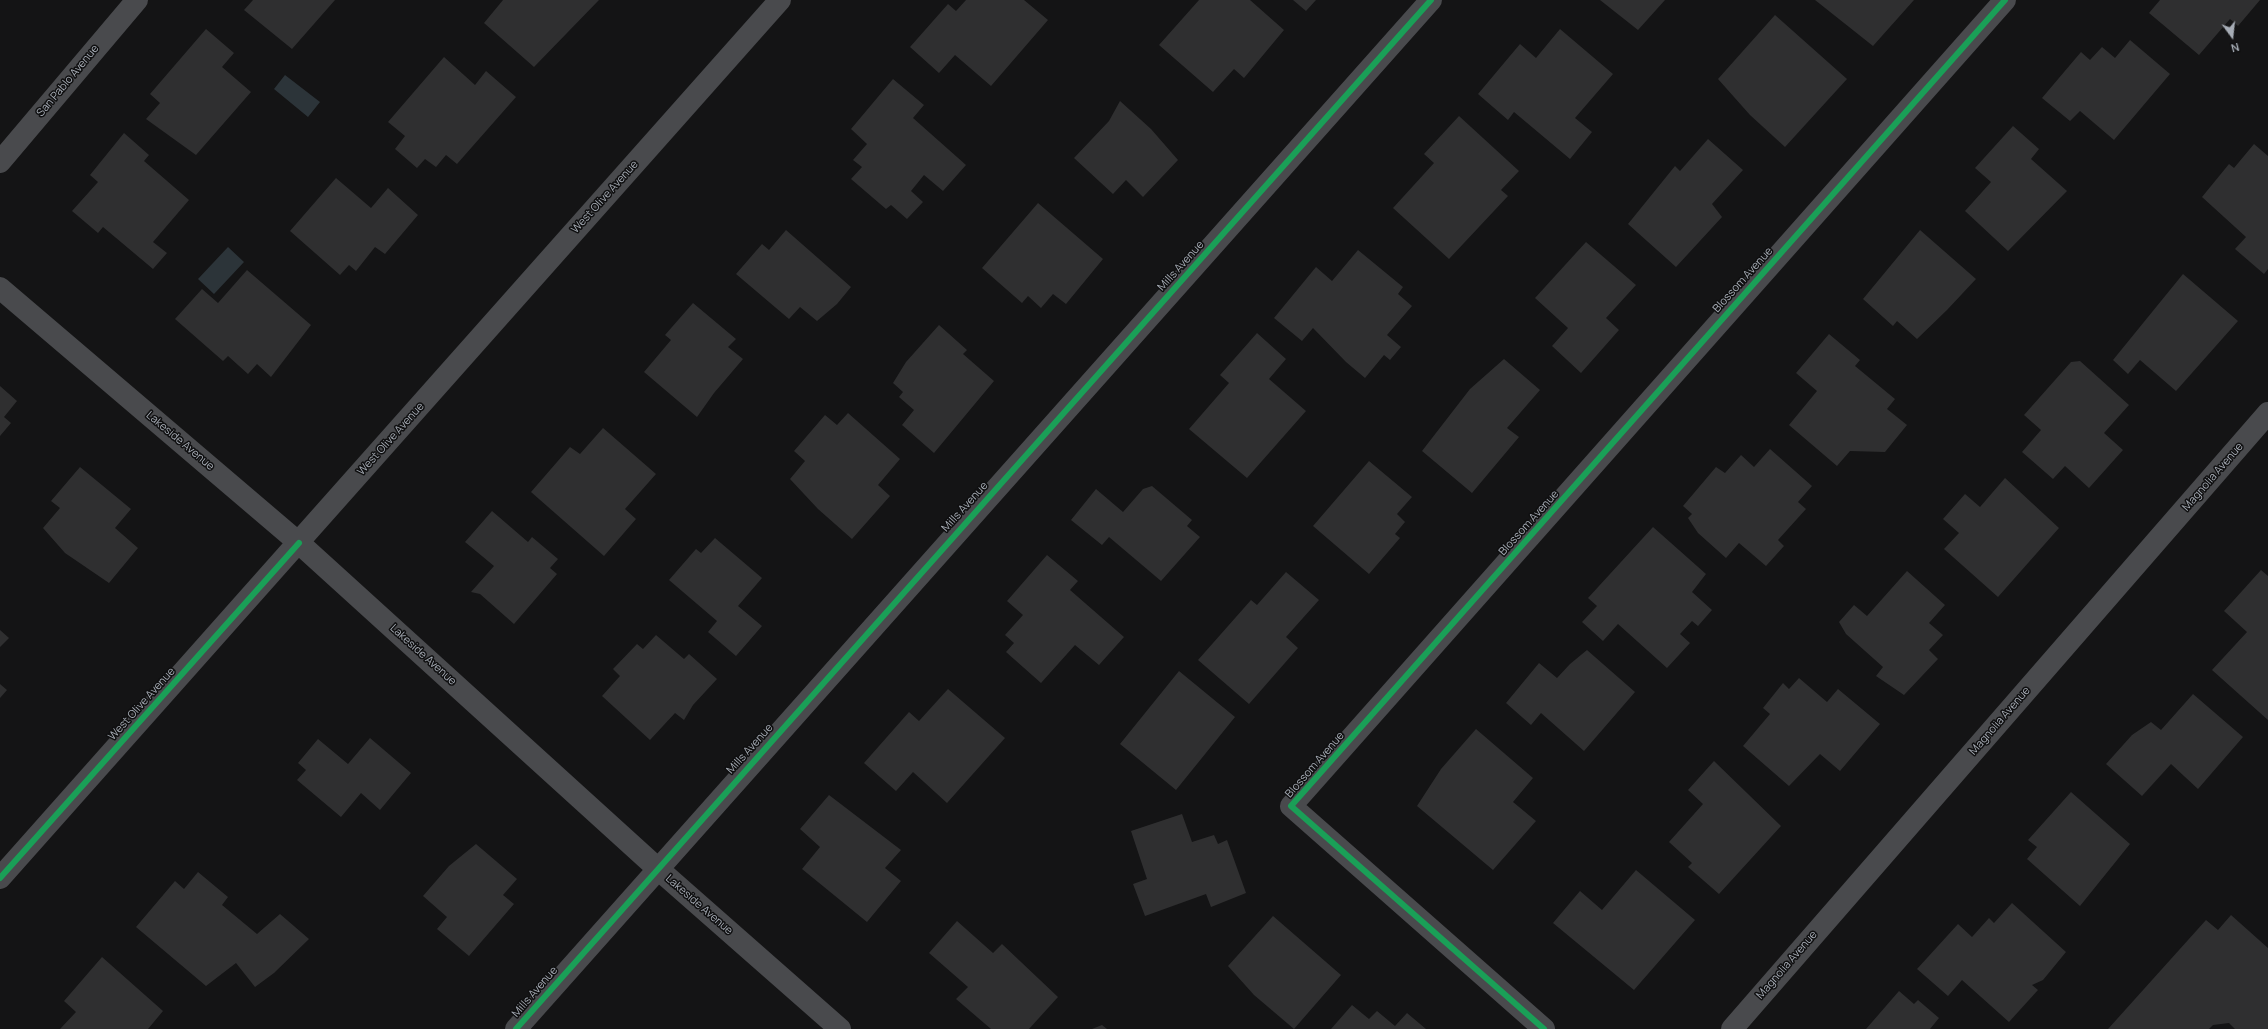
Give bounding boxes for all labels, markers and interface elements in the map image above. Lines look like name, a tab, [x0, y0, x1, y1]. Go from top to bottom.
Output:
north arrow	[2212, 16, 2252, 56]
text: N	[2229, 40, 2241, 56]
street label: San Pablo Avenue	[34, 42, 102, 120]
street label: West Olive Avenue	[569, 158, 641, 236]
street label: Mills Avenue	[1155, 238, 1207, 294]
street label: Blossom Avenue	[1710, 245, 1776, 315]
street label: West Olive Avenue	[355, 400, 427, 478]
street label: Lakeside Avenue	[143, 409, 217, 473]
street label: Magnolia Avenue	[2180, 440, 2246, 514]
street label: Mills Avenue	[939, 479, 991, 535]
street label: Blossom Avenue	[1496, 488, 1562, 558]
street label: Lakeside Avenue	[387, 622, 459, 688]
street label: West Olive Avenue	[106, 665, 178, 743]
street label: Magnolia Avenue	[1967, 684, 2033, 758]
street label: Mills Avenue	[724, 721, 776, 777]
street label: Blossom Avenue	[1283, 729, 1347, 801]
street label: Lakeside Avenue	[663, 872, 735, 938]
street label: Magnolia Avenue	[1754, 928, 1820, 1002]
street label: Mills Avenue	[509, 964, 561, 1020]

